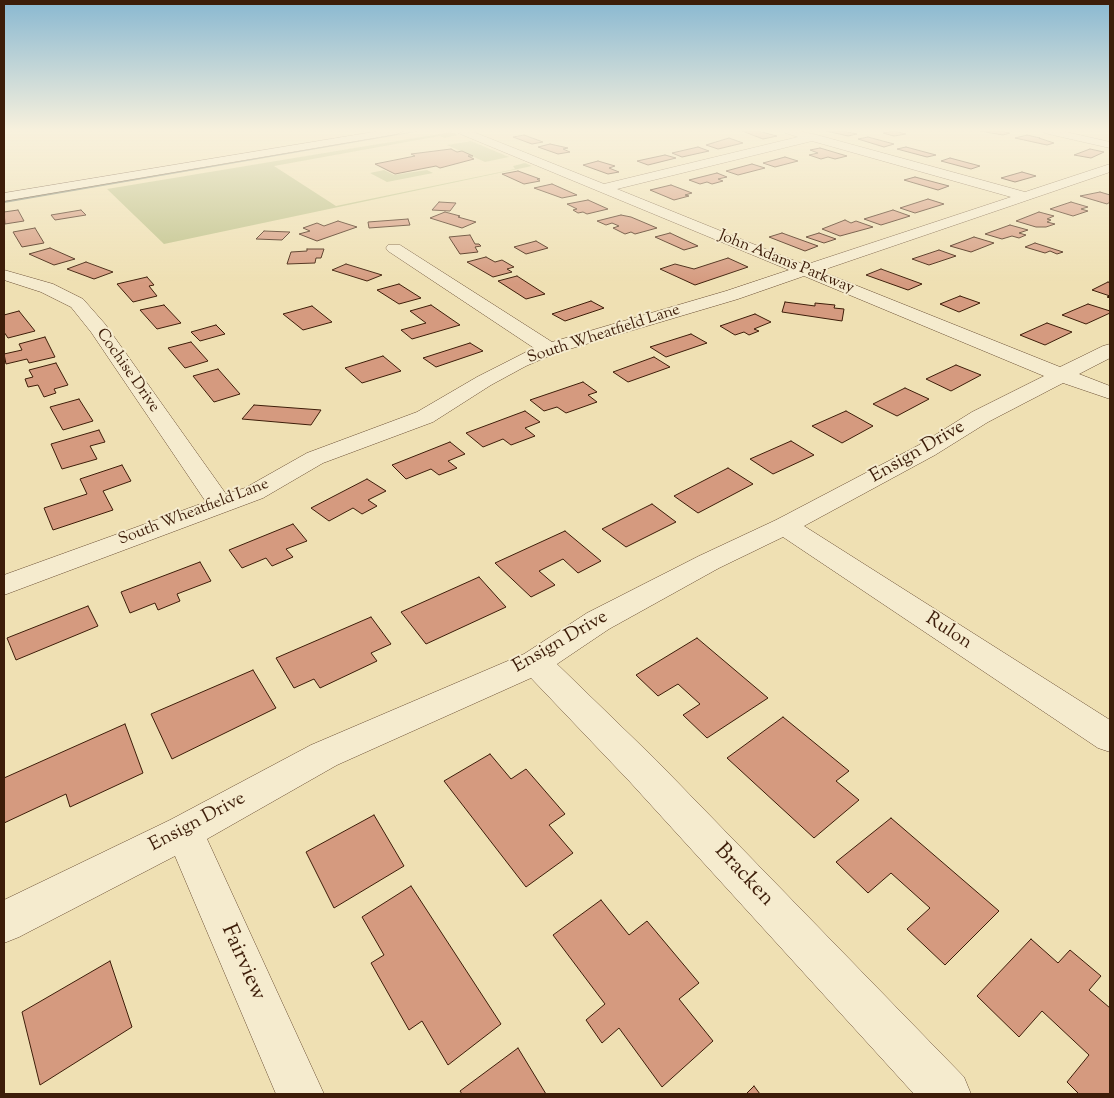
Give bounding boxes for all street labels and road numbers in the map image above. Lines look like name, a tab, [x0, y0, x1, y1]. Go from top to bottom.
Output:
street label: John Adams Parkway	[715, 227, 857, 299]
street label: South Wheatfield Lane	[525, 301, 683, 369]
street label: Cochise Drive	[91, 325, 163, 417]
street label: Ensign Drive	[867, 417, 969, 489]
street label: South Wheatfield Lane	[116, 475, 272, 551]
street label: Ensign Drive	[510, 607, 612, 679]
street label: Rulon	[921, 609, 975, 655]
street label: Ensign Drive	[146, 788, 250, 858]
street label: Bracken	[707, 839, 779, 913]
street label: Fairview	[214, 921, 270, 1005]

